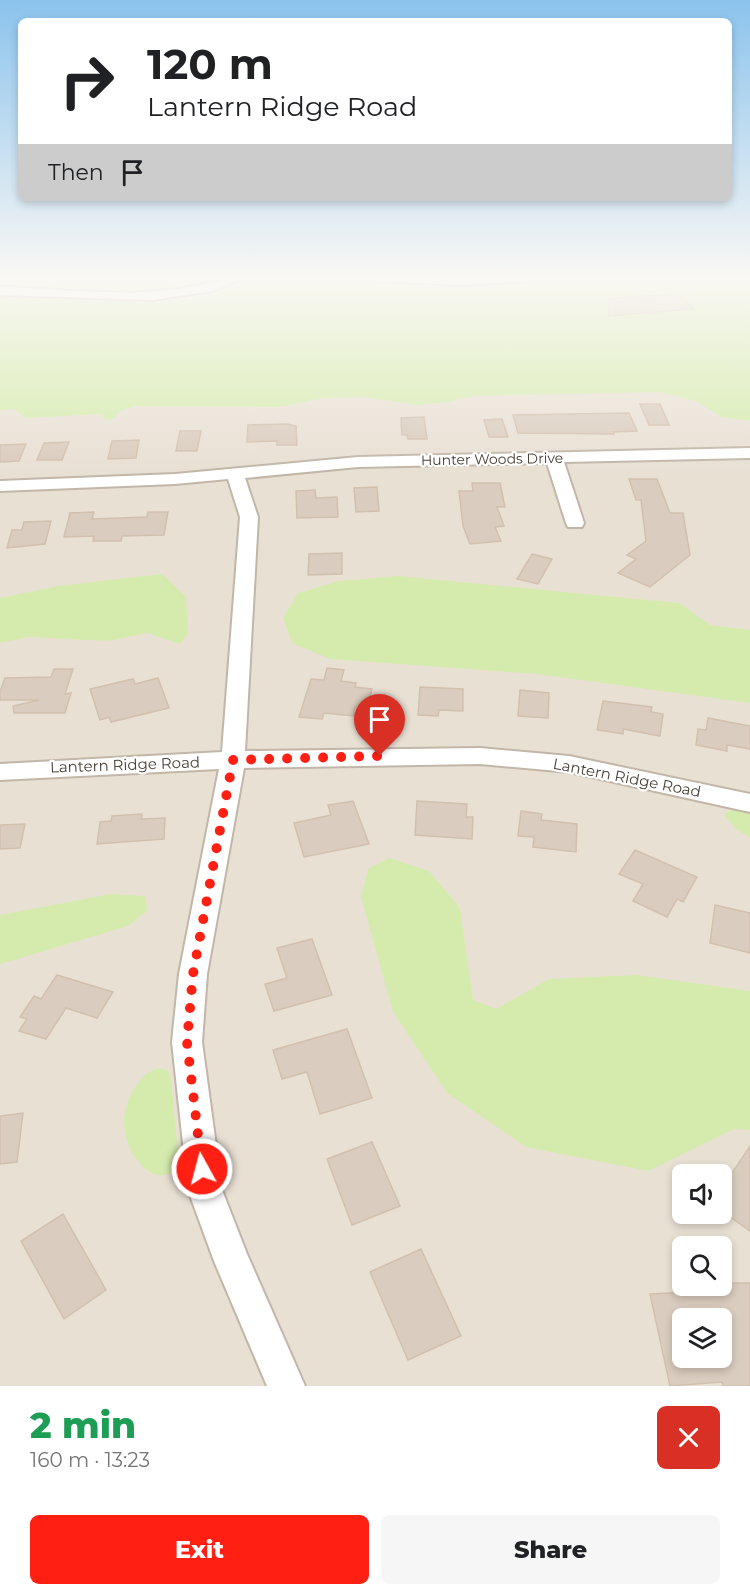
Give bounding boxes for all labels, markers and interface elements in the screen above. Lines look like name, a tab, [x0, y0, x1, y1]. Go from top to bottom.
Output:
text: 120 m	[147, 38, 273, 90]
icon: right	[48, 42, 126, 120]
text: Lantern Ridge Road	[147, 90, 417, 123]
icon: arrive	[116, 156, 149, 189]
text: Then	[48, 159, 104, 186]
street label: Hunter Woods Drive	[421, 449, 563, 469]
pin	[354, 694, 405, 756]
icon: arrive	[363, 703, 396, 736]
street label: Lantern Ridge Road	[50, 752, 200, 777]
street label: Lantern Ridge Road	[552, 754, 703, 801]
position arrow	[170, 1137, 234, 1201]
map controls	[672, 1164, 732, 1368]
button: sound	[672, 1164, 732, 1224]
button: search	[672, 1236, 732, 1296]
button: layers	[672, 1308, 732, 1368]
text: 2 min	[30, 1403, 136, 1447]
button: close	[657, 1406, 720, 1469]
text: 160 m · 13:23	[30, 1448, 150, 1472]
button: Exit	[30, 1515, 369, 1584]
button: Share	[381, 1515, 720, 1584]

